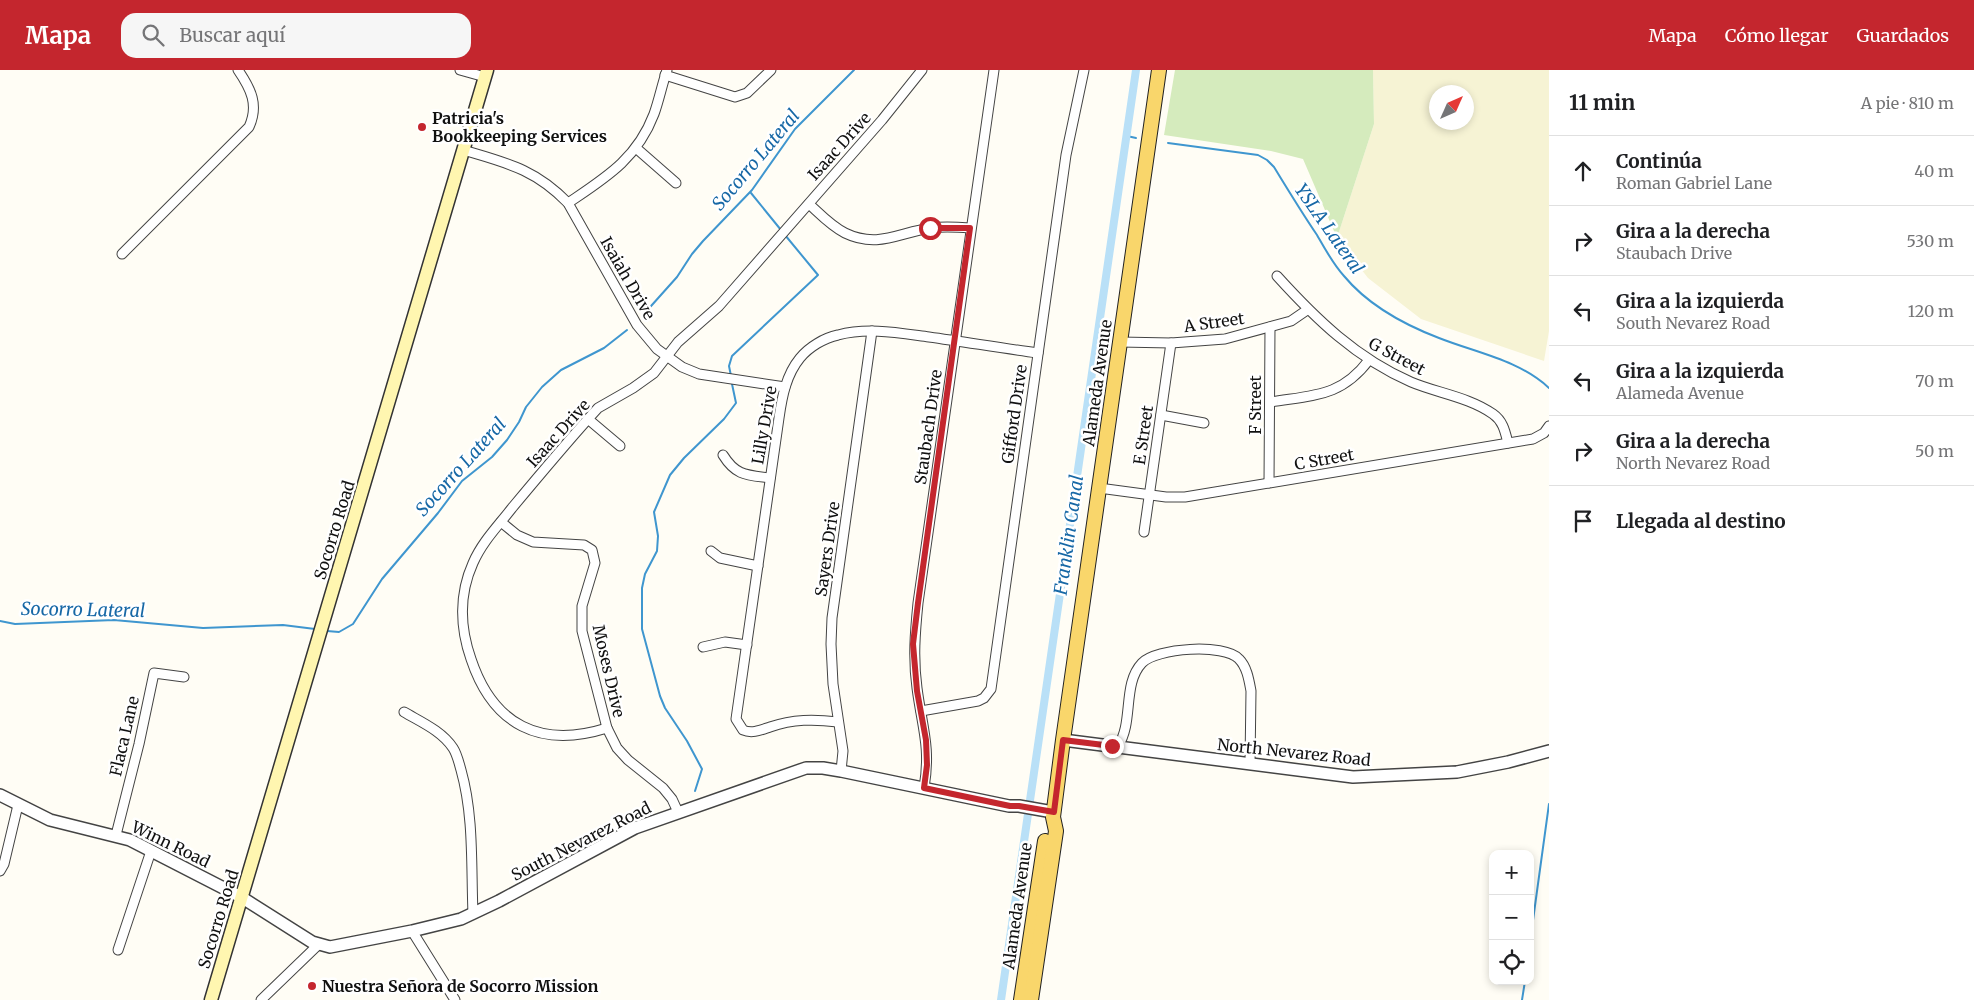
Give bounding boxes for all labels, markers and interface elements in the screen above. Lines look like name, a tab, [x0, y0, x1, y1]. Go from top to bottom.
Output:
search box	[121, 13, 471, 58]
text: Mapa	[25, 20, 91, 51]
icon: search	[139, 21, 167, 49]
text: Buscar aquí	[179, 23, 285, 47]
text: Mapa	[1648, 24, 1697, 47]
text: Cómo llegar	[1725, 24, 1828, 47]
text: Guardados	[1856, 24, 1949, 47]
north arrow	[1429, 85, 1474, 130]
text: 11 min	[1569, 89, 1635, 116]
text: A pie · 810 m	[1861, 93, 1954, 113]
water label: Socorro Lateral	[707, 105, 804, 215]
place label: Patricia's Bookkeeping Services	[432, 108, 607, 146]
street label: Isaac Drive	[803, 108, 875, 184]
marker: Patricia's Bookkeeping Services	[416, 121, 428, 133]
text: Continúa	[1616, 149, 1702, 173]
icon: ahead	[1569, 157, 1597, 185]
text: 40 m	[1914, 161, 1954, 181]
text: Roman Gabriel Lane	[1616, 173, 1772, 193]
water label: YSLA Lateral	[1290, 179, 1369, 279]
route start	[919, 217, 942, 240]
text: Gira a la derecha	[1616, 219, 1770, 243]
icon: right	[1569, 227, 1597, 255]
text: 530 m	[1906, 231, 1954, 251]
street label: Isaiah Drive	[596, 233, 660, 323]
text: Staubach Drive	[1616, 243, 1732, 263]
text: Gira a la izquierda	[1616, 289, 1784, 313]
icon: left	[1569, 297, 1597, 325]
text: 120 m	[1908, 301, 1954, 321]
street label: A Street	[1181, 308, 1246, 336]
text: South Nevarez Road	[1616, 313, 1770, 333]
street label: Alameda Avenue	[1078, 318, 1116, 449]
street label: G Street	[1365, 333, 1429, 380]
text: Gira a la izquierda	[1616, 359, 1784, 383]
street label: Gifford Drive	[997, 363, 1031, 465]
icon: left	[1569, 367, 1597, 395]
street label: Staubach Drive	[910, 368, 946, 486]
text: 70 m	[1915, 371, 1954, 391]
street label: F Street	[1245, 375, 1265, 435]
text: Alameda Avenue	[1616, 383, 1744, 403]
street label: Lilly Drive	[747, 384, 781, 466]
street label: Isaac Drive	[522, 395, 594, 471]
street label: E Street	[1129, 403, 1157, 466]
water label: Socorro Lateral	[410, 413, 511, 521]
text: Gira a la derecha	[1616, 429, 1770, 453]
icon: right	[1569, 437, 1597, 465]
text: 50 m	[1915, 441, 1954, 461]
street label: C Street	[1293, 444, 1356, 474]
text: North Nevarez Road	[1616, 453, 1770, 473]
water label: Franklin Canal	[1049, 473, 1088, 597]
street label: Socorro Road	[309, 478, 359, 582]
street label: Sayers Drive	[810, 500, 844, 598]
icon: arrive	[1569, 507, 1597, 535]
text: Llegada al destino	[1616, 509, 1786, 533]
water label: Socorro Lateral	[21, 597, 145, 622]
street label: Moses Drive	[589, 623, 629, 719]
street label: Flaca Lane	[105, 694, 143, 778]
street label: North Nevarez Road	[1216, 734, 1372, 770]
route end	[1101, 735, 1124, 758]
street label: South Nevarez Road	[508, 797, 655, 885]
street label: Winn Road	[128, 816, 214, 872]
street label: Alameda Avenue	[998, 841, 1036, 972]
map controls	[1489, 850, 1534, 985]
button: +	[1489, 850, 1534, 895]
street label: Socorro Road	[193, 867, 243, 971]
button: −	[1489, 895, 1534, 940]
button: locate	[1489, 940, 1534, 985]
place label: Nuestra Señora de Socorro Mission	[322, 976, 599, 996]
marker: Nuestra Señora de Socorro Mission	[306, 980, 318, 992]

